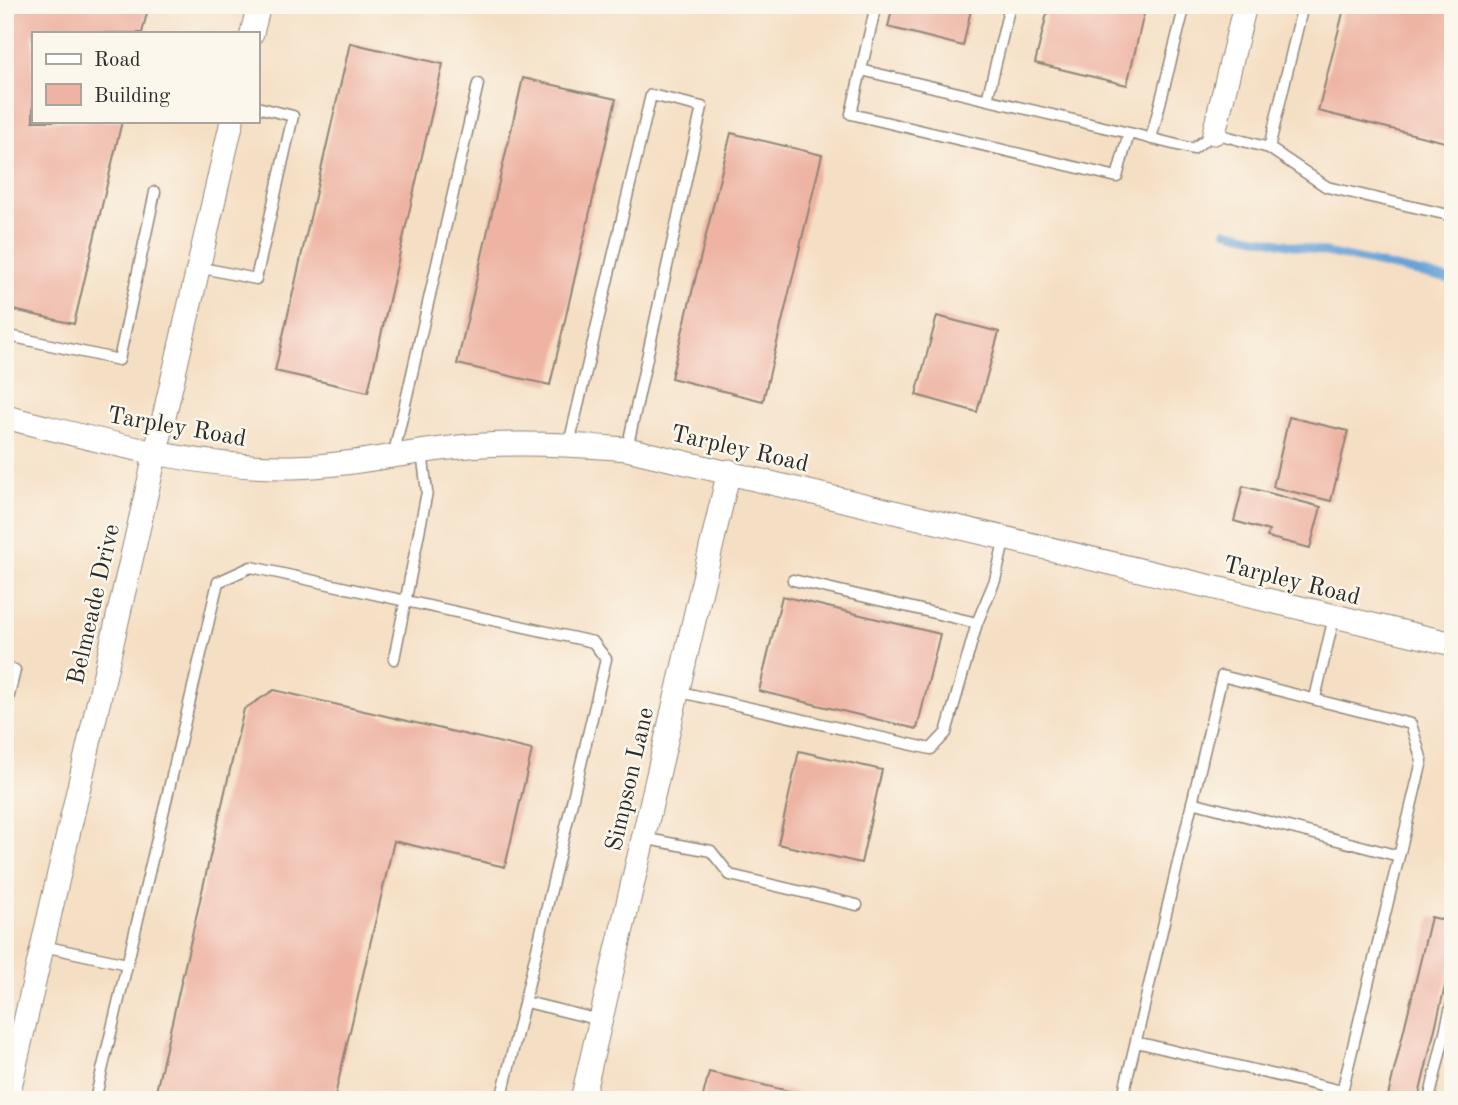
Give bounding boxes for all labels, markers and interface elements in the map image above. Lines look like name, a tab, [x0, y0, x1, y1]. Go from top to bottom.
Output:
legend	[32, 32, 259, 122]
text: Road	[94, 50, 141, 71]
text: Building	[94, 86, 171, 107]
street label: Tarpley Road	[105, 404, 248, 452]
street label: Tarpley Road	[668, 422, 811, 477]
street label: Belmeade Drive	[65, 522, 125, 687]
street label: Tarpley Road	[1220, 553, 1363, 611]
street label: Simpson Lane	[603, 705, 659, 854]

